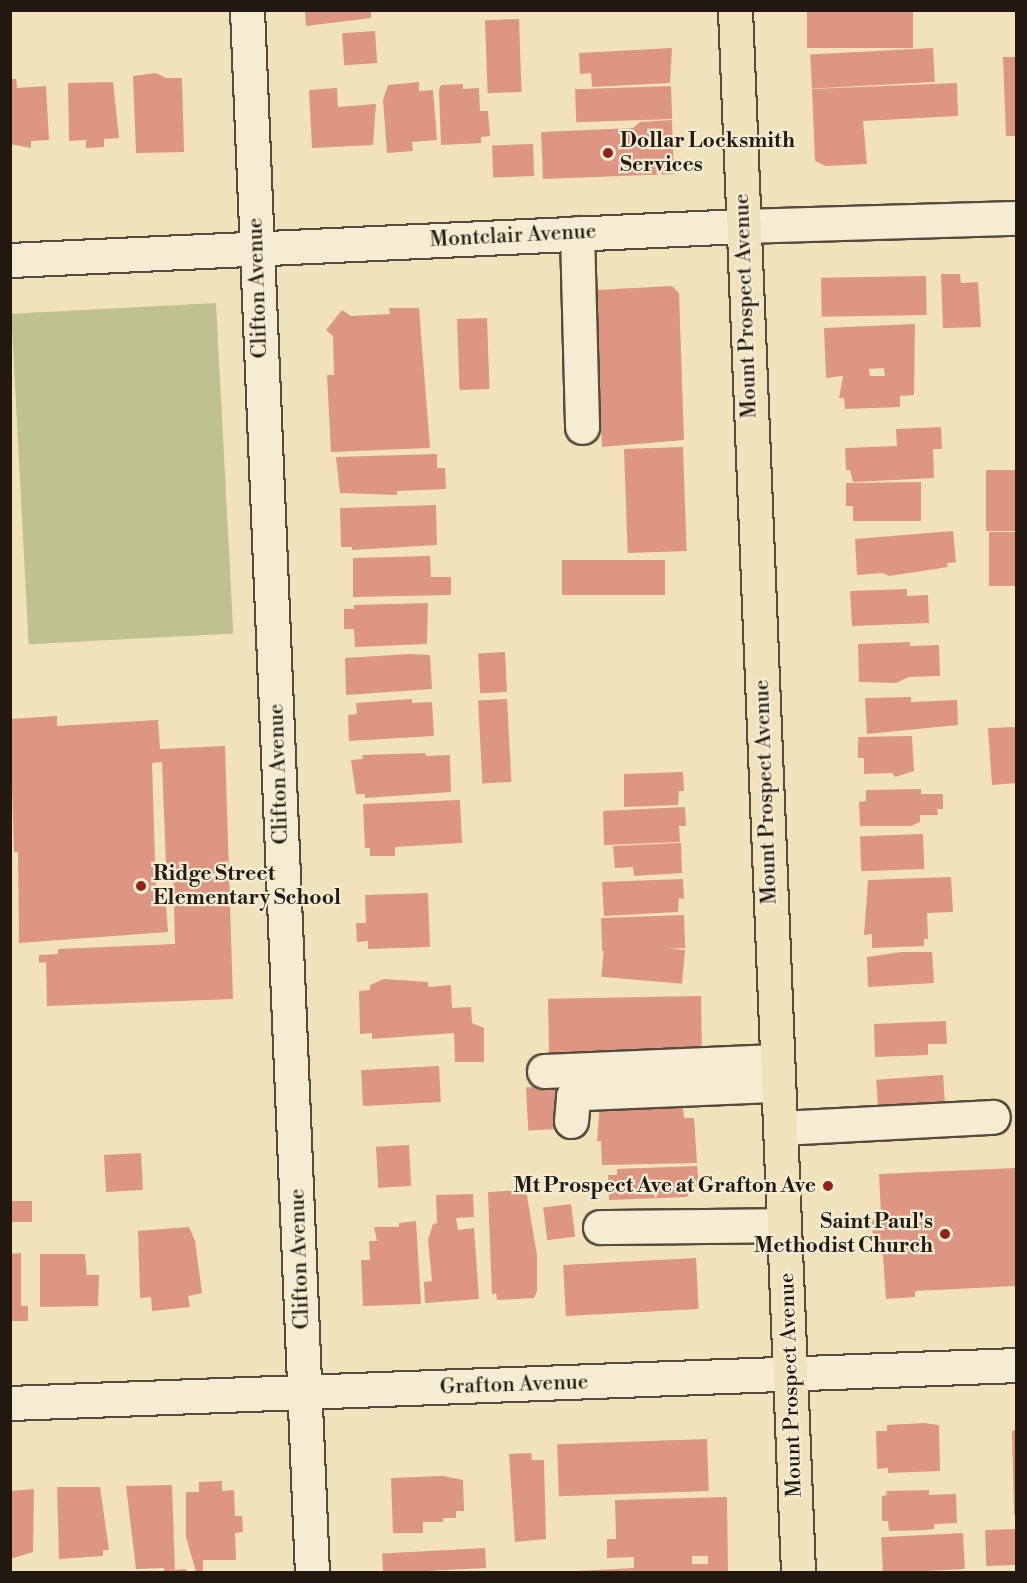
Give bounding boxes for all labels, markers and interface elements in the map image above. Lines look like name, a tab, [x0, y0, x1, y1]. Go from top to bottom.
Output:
place label: Dollar Locksmith Services	[620, 128, 795, 178]
marker: Dollar Locksmith Services	[601, 146, 615, 160]
street label: Mount Prospect Avenue	[729, 193, 763, 419]
street label: Clifton Avenue	[243, 217, 273, 359]
street label: Montclair Avenue	[429, 219, 597, 253]
street label: Mount Prospect Avenue	[749, 679, 783, 905]
street label: Clifton Avenue	[264, 703, 294, 845]
place label: Ridge Street Elementary School	[153, 861, 341, 911]
marker: Ridge Street Elementary School	[134, 879, 148, 893]
place label: Mt Prospect Ave at Grafton Ave	[513, 1173, 816, 1199]
marker: Mt Prospect Ave at Grafton Ave	[821, 1179, 835, 1193]
street label: Clifton Avenue	[285, 1188, 315, 1330]
place label: Saint Paul's Methodist Church	[754, 1209, 933, 1259]
marker: Saint Paul's Methodist Church	[938, 1227, 952, 1241]
street label: Mount Prospect Avenue	[774, 1272, 808, 1498]
street label: Grafton Avenue	[439, 1370, 589, 1400]

